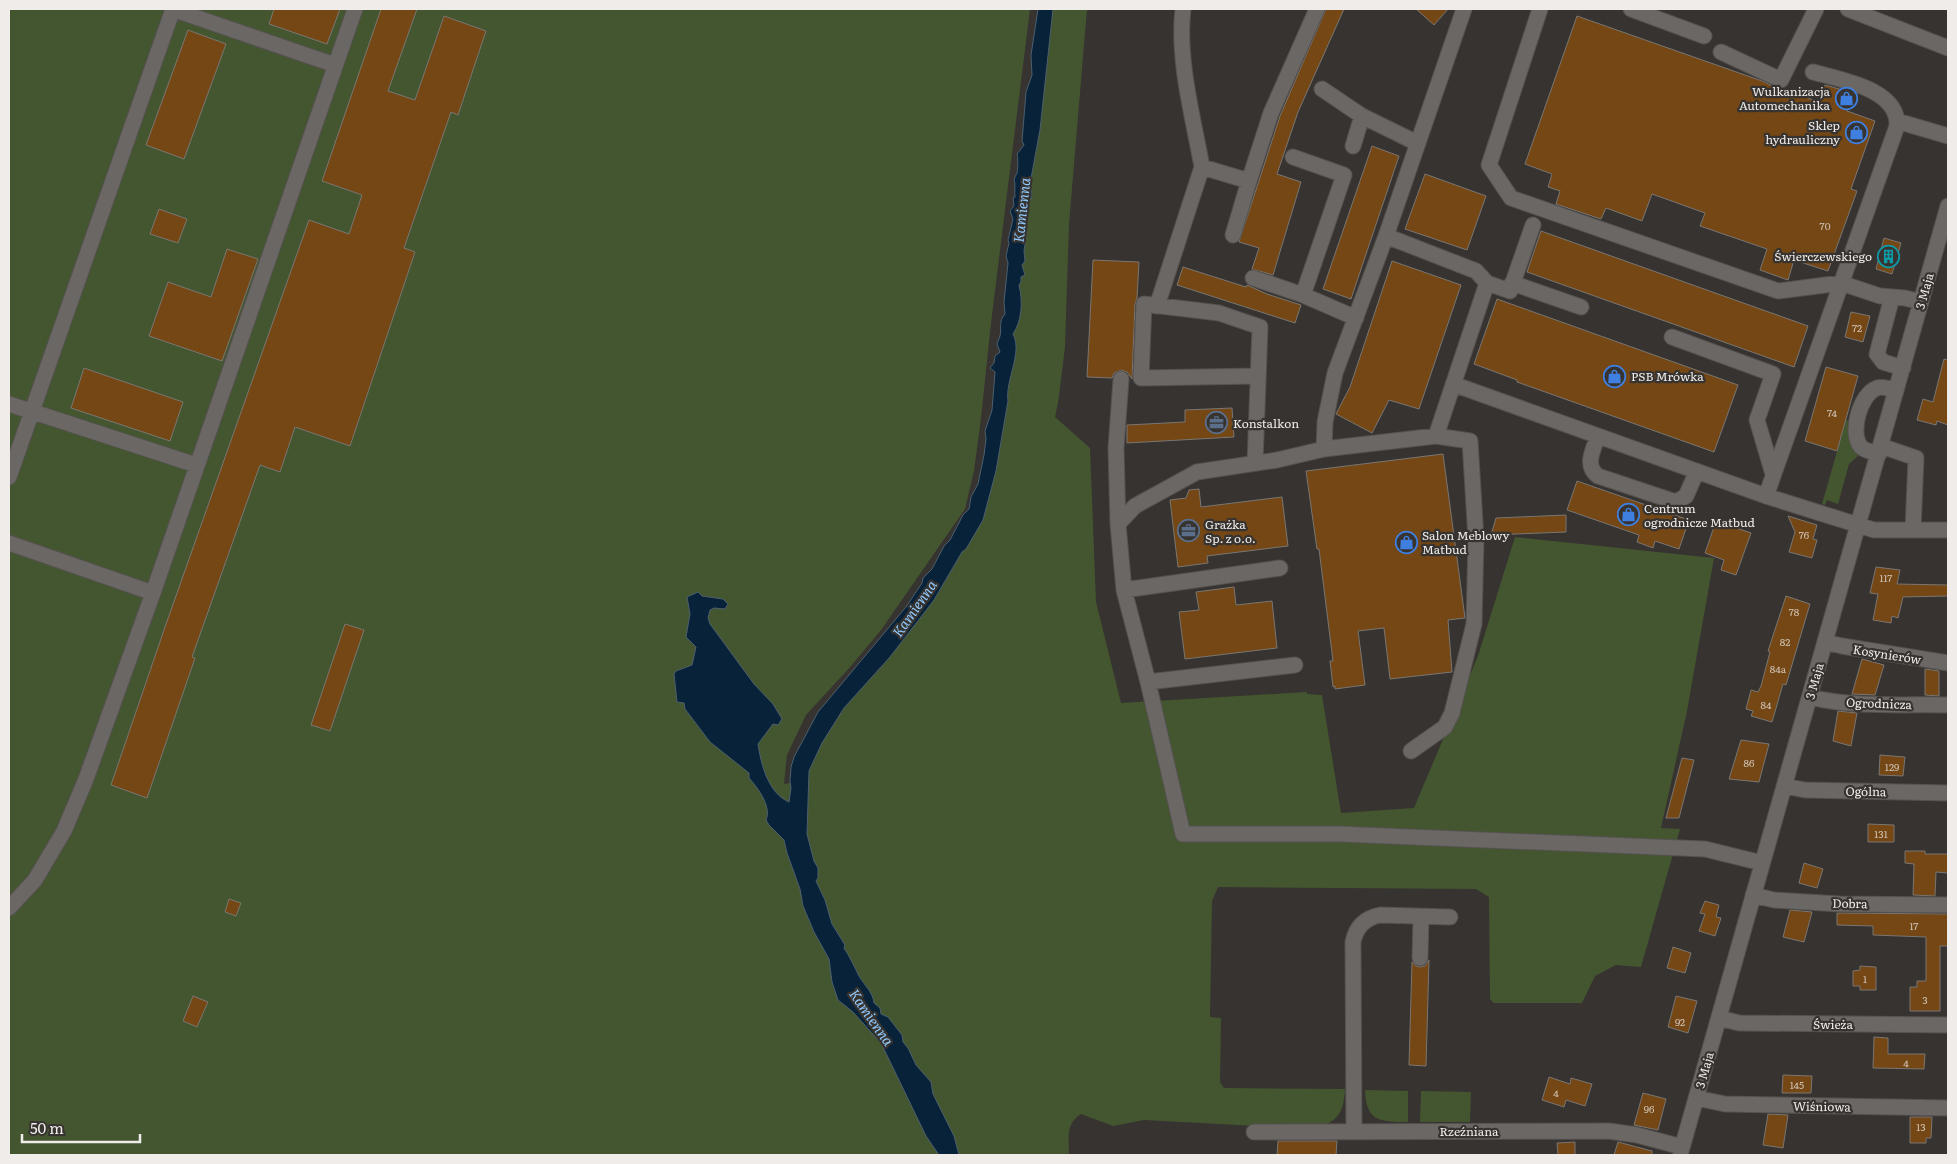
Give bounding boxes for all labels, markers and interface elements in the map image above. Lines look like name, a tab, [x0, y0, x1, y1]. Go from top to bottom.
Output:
place label: Wulkanizacja Automechanika	[1739, 82, 1831, 114]
shop icon: Wulkanizacja Automechanika	[1834, 86, 1858, 110]
place label: Sklep hydrauliczny	[1765, 116, 1840, 148]
shop icon: Sklep hydrauliczny	[1844, 120, 1868, 144]
water label: Kamienna	[1008, 177, 1034, 243]
house number: 70	[1820, 218, 1831, 233]
building icon: Świerczewskiego	[1876, 244, 1900, 268]
place label: Świerczewskiego	[1774, 247, 1872, 265]
street label: 3 Maja	[1910, 270, 1938, 311]
house number: 72	[1852, 320, 1862, 335]
shop icon: PSB Mrówka	[1603, 364, 1627, 388]
place label: PSB Mrówka	[1631, 367, 1704, 385]
house number: 74	[1827, 405, 1837, 420]
office icon: Konstalkon	[1205, 411, 1229, 435]
place label: Konstalkon	[1233, 414, 1299, 432]
place label: Centrum ogrodnicze Matbud	[1644, 499, 1756, 531]
shop icon: Centrum ogrodnicze Matbud	[1616, 503, 1640, 527]
place label: Grażka Sp. z o.o.	[1205, 515, 1256, 547]
office icon: Grażka Sp. z o.o.	[1177, 519, 1201, 543]
place label: Salon Meblowy Matbud	[1422, 526, 1510, 558]
house number: 76	[1799, 527, 1810, 542]
shop icon: Salon Meblowy Matbud	[1394, 530, 1418, 554]
house number: 117	[1880, 570, 1892, 585]
water label: Kamienna	[887, 576, 941, 640]
house number: 78	[1789, 604, 1800, 619]
house number: 82	[1780, 634, 1790, 649]
street label: Kosynierów	[1852, 640, 1923, 668]
street label: 3 Maja	[1800, 660, 1828, 701]
house number: 84a	[1770, 661, 1787, 676]
street label: Ogrodnicza	[1846, 693, 1913, 713]
house number: 84	[1760, 697, 1772, 712]
house number: 86	[1744, 755, 1755, 770]
house number: 129	[1885, 759, 1899, 774]
street label: Ogólna	[1845, 782, 1887, 800]
house number: 131	[1874, 826, 1888, 841]
street label: Dobra	[1832, 894, 1868, 912]
house number: 17	[1910, 918, 1918, 933]
house number: 1	[1863, 971, 1867, 986]
water label: Kamienna	[845, 985, 899, 1049]
house number: 3	[1922, 992, 1928, 1007]
house number: 92	[1675, 1014, 1685, 1029]
street label: Świeża	[1813, 1015, 1853, 1033]
street label: 3 Maja	[1690, 1049, 1718, 1090]
house number: 4	[1903, 1055, 1909, 1070]
house number: 145	[1790, 1077, 1804, 1092]
house number: 4	[1553, 1085, 1559, 1100]
street label: Wiśniowa	[1793, 1096, 1852, 1116]
house number: 96	[1644, 1101, 1655, 1116]
scale bar	[22, 1112, 140, 1144]
text: 50 m	[30, 1116, 64, 1139]
house number: 13	[1916, 1119, 1926, 1134]
street label: Rzeźniana	[1439, 1122, 1499, 1140]

